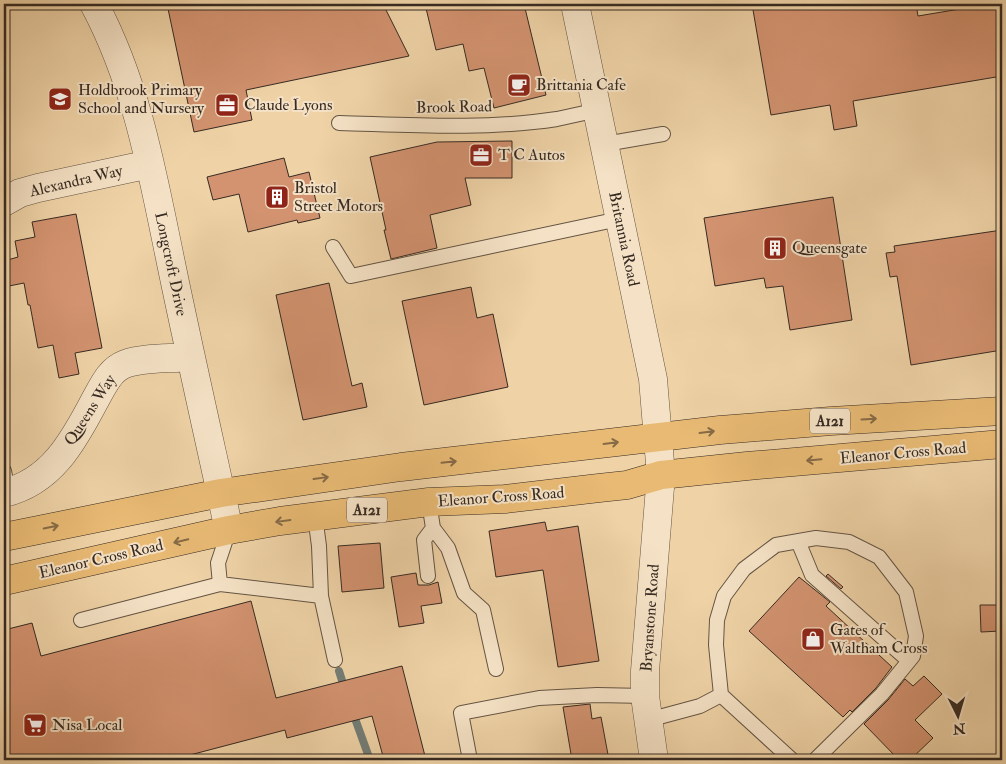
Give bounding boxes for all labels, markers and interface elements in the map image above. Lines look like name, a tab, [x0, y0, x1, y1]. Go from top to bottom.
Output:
cafe icon: Brittania Cafe	[506, 72, 532, 98]
place label: Brittania Cafe	[536, 75, 626, 95]
place label: Holdbrook Primary School and Nursery	[78, 80, 205, 118]
school or university icon: Holdbrook Primary School and Nursery	[47, 86, 73, 112]
office icon: Claude Lyons	[214, 92, 240, 118]
place label: Claude Lyons	[244, 95, 333, 115]
street label: Brook Road	[416, 96, 492, 118]
office icon: T C Autos	[468, 142, 494, 168]
place label: T C Autos	[498, 145, 565, 165]
street label: Alexandra Way	[27, 160, 125, 202]
place label: Bristol Street Motors	[294, 178, 383, 216]
building icon: Bristol Street Motors	[264, 184, 290, 210]
street label: Britannia Road	[604, 190, 644, 288]
street label: Longcroft Drive	[150, 210, 192, 318]
building icon: Queensgate	[762, 235, 788, 261]
place label: Queensgate	[792, 238, 868, 258]
street label: Queens Way	[60, 370, 121, 449]
road number: A121	[810, 408, 850, 434]
one-way arrow	[861, 415, 877, 424]
one-way arrow	[698, 427, 714, 437]
street label: Eleanor Cross Road	[839, 437, 967, 468]
one-way arrow	[602, 438, 618, 448]
one-way arrow	[806, 455, 822, 465]
one-way arrow	[441, 457, 457, 467]
one-way arrow	[313, 473, 329, 483]
street label: Eleanor Cross Road	[437, 483, 565, 511]
road number: A121	[347, 498, 387, 522]
one-way arrow	[275, 516, 291, 526]
one-way arrow	[43, 522, 59, 531]
street label: Eleanor Cross Road	[37, 535, 165, 583]
one-way arrow	[174, 537, 190, 546]
street label: Bryanstone Road	[636, 563, 664, 673]
place label: Gates of Waltham Cross	[829, 620, 928, 658]
shop icon: Gates of Waltham Cross	[800, 626, 826, 652]
north arrow	[934, 692, 984, 742]
supermarket icon: Nisa Local	[22, 712, 48, 738]
place label: Nisa Local	[52, 715, 122, 735]
text: N	[952, 719, 967, 738]

